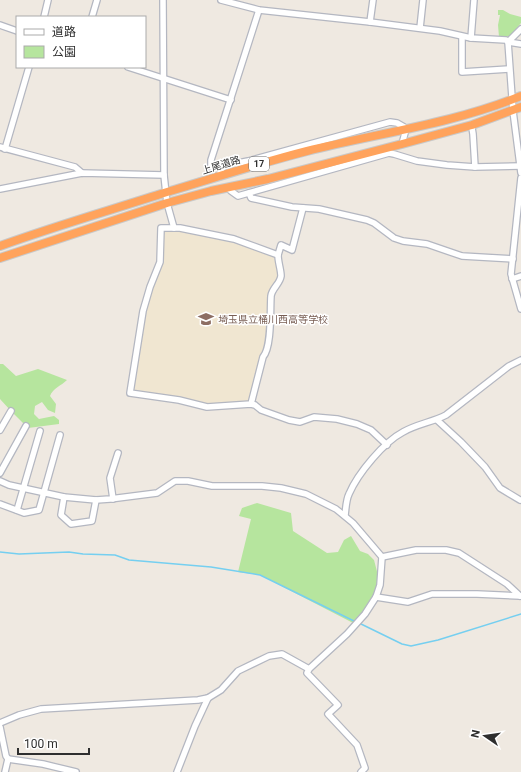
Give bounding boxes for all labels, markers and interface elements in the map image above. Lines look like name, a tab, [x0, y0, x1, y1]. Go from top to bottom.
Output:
legend	[16, 16, 146, 68]
text: 道路	[52, 25, 76, 39]
text: 公園	[52, 45, 76, 59]
street label: 上尾道路	[200, 154, 242, 176]
road number: 17	[249, 157, 269, 171]
school or university icon: 埼玉県立桶川西高等学校	[197, 310, 215, 328]
place label: 埼玉県立桶川西高等学校	[218, 314, 328, 325]
north arrow	[465, 716, 505, 756]
text: N	[469, 728, 483, 739]
scale bar	[18, 730, 89, 756]
text: 100 m	[24, 737, 58, 751]

